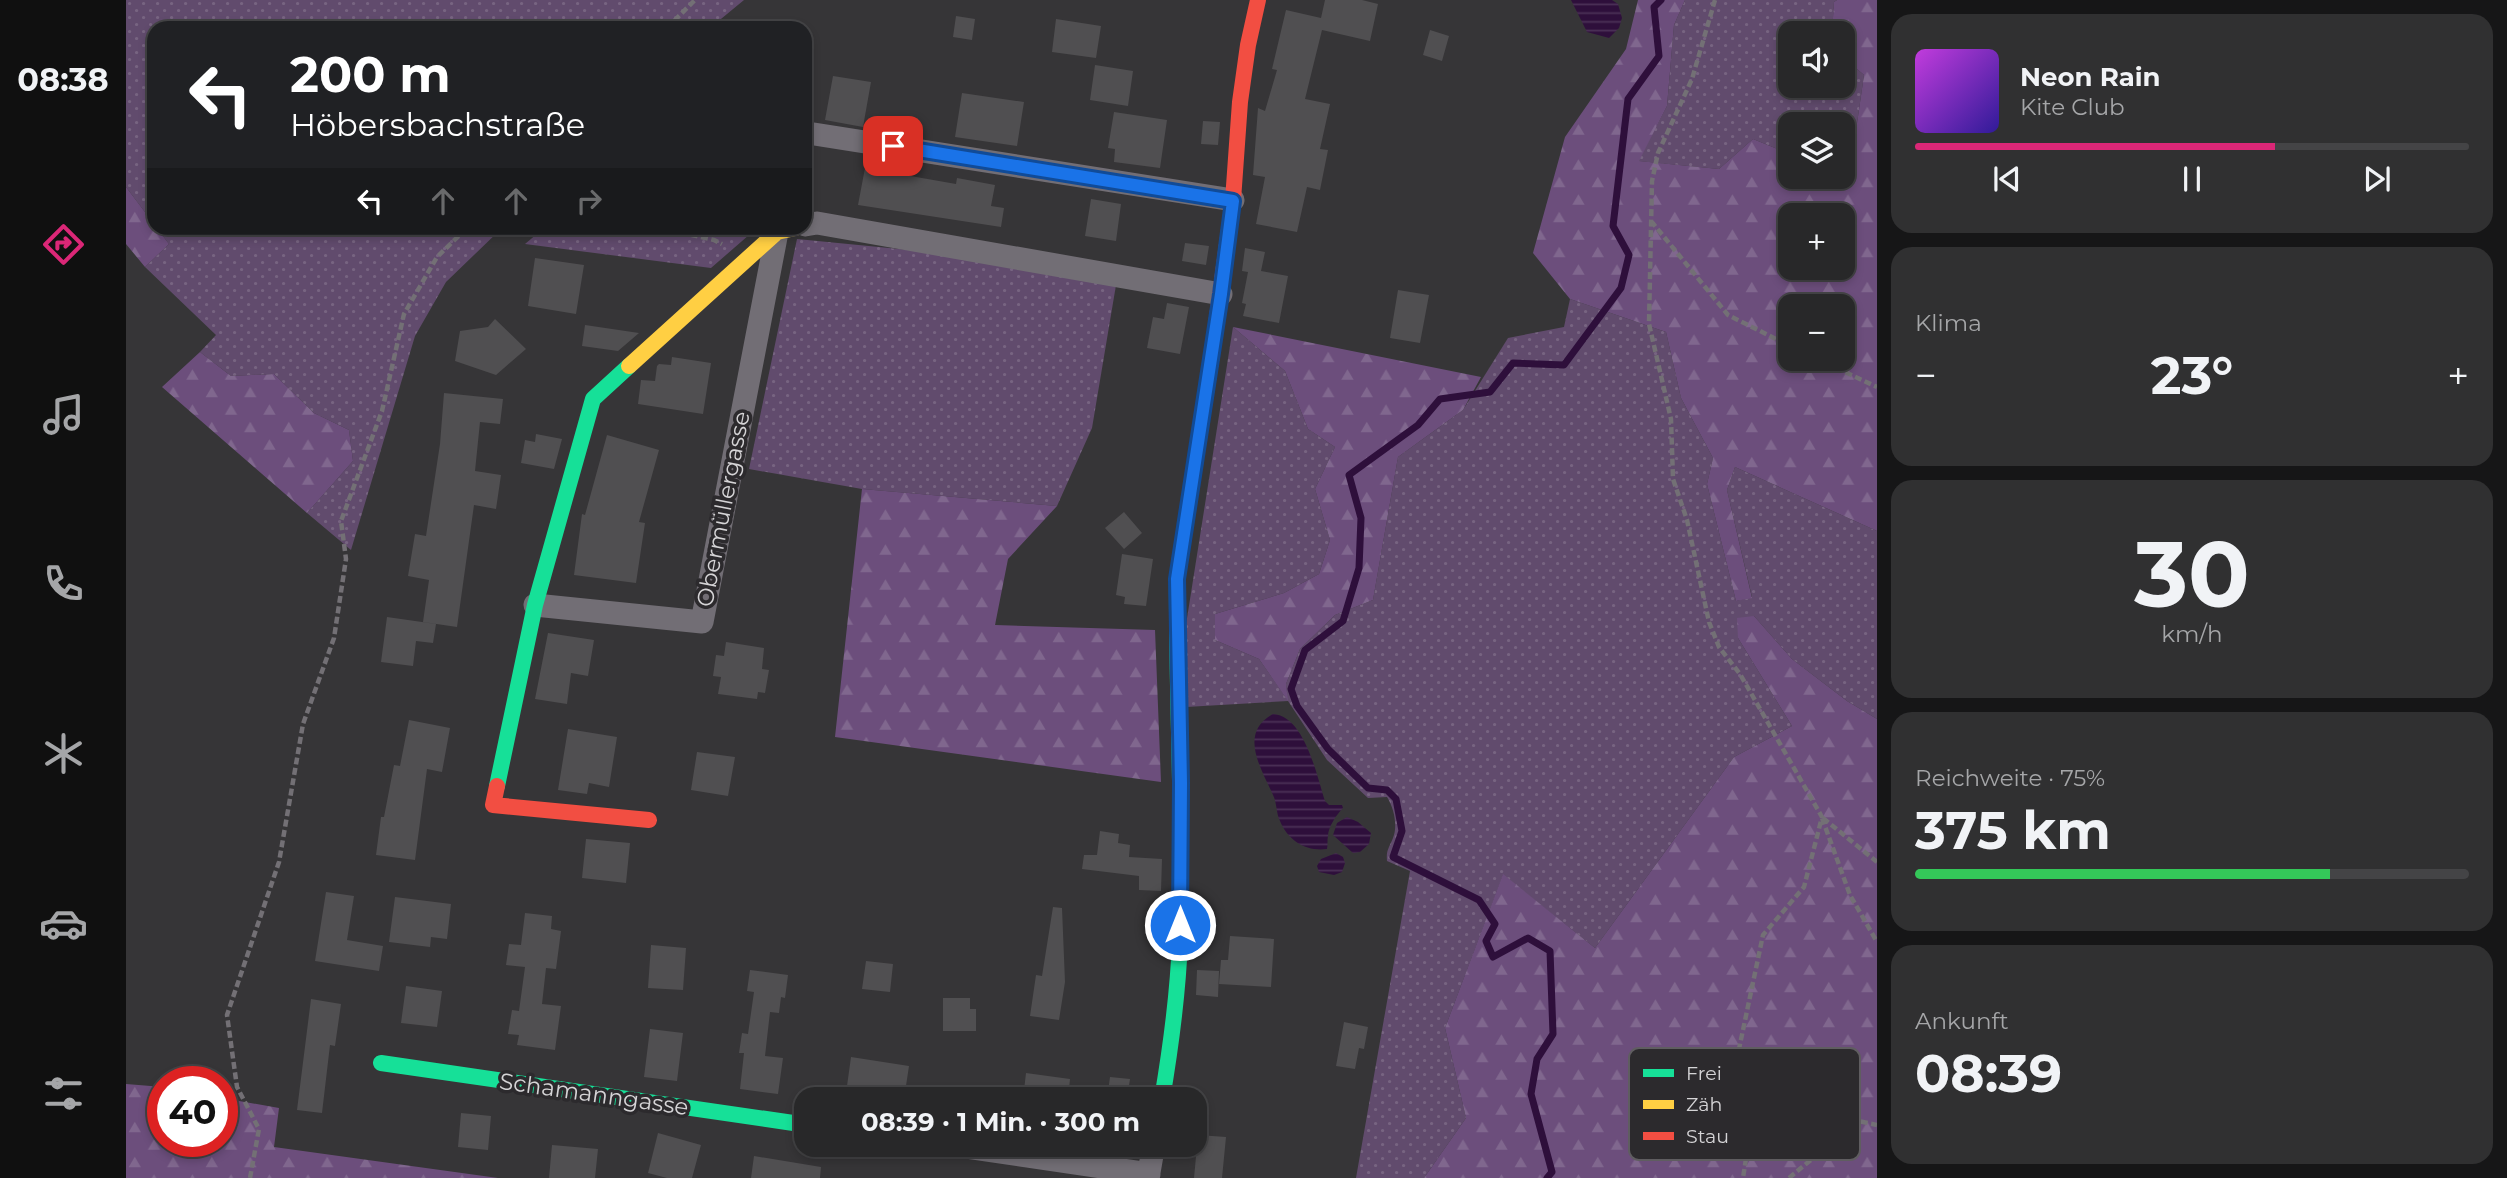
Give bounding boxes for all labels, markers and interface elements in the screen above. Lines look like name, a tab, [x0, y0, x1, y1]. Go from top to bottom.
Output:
map controls	[1778, 21, 1855, 371]
button: sound	[1778, 21, 1855, 98]
text: 200 m	[290, 45, 451, 104]
icon: left	[175, 49, 266, 140]
text: 08:38	[17, 60, 109, 99]
text: Neon Rain	[2020, 61, 2161, 93]
text: Kite Club	[2020, 93, 2125, 121]
text: Höbersbachstraße	[290, 105, 585, 144]
button: layers	[1778, 112, 1855, 189]
pin	[863, 116, 923, 176]
icon: arrive	[874, 127, 912, 165]
icon: previous	[1988, 160, 2026, 198]
icon: pause	[2173, 160, 2211, 198]
icon: next	[2358, 160, 2396, 198]
icon: left	[351, 182, 389, 220]
icon: ahead	[424, 182, 462, 220]
icon: ahead	[497, 182, 535, 220]
icon: right	[570, 182, 608, 220]
button: +	[1778, 203, 1855, 280]
icon: directions	[39, 220, 88, 269]
button: −	[1778, 294, 1855, 371]
text: Klima	[1915, 309, 1982, 337]
text: 23°	[2151, 344, 2233, 407]
text: −	[1915, 352, 1937, 399]
text: +	[2447, 352, 2469, 399]
icon: music	[39, 390, 88, 439]
street label: Obermüllergasse	[690, 409, 756, 609]
text: 30	[2134, 519, 2250, 630]
icon: phone	[39, 559, 88, 608]
text: km/h	[2161, 620, 2223, 648]
icon: climate	[39, 729, 88, 778]
text: Reichweite · 75%	[1915, 764, 2105, 792]
text: 375 km	[1915, 799, 2111, 862]
position arrow	[1143, 888, 1217, 962]
icon: car	[39, 899, 88, 948]
text: Ankunft	[1915, 1007, 2009, 1035]
text: 08:39	[1915, 1042, 2062, 1105]
legend	[1629, 1048, 1860, 1160]
text: Frei	[1686, 1062, 1722, 1085]
speed limit sign: 40	[147, 1066, 238, 1157]
street label: Schamanngasse	[498, 1067, 690, 1121]
icon: filters	[39, 1069, 88, 1118]
text: Zäh	[1686, 1093, 1722, 1116]
text: 08:39 · 1 Min. · 300 m	[861, 1106, 1140, 1138]
text: Stau	[1686, 1125, 1729, 1148]

